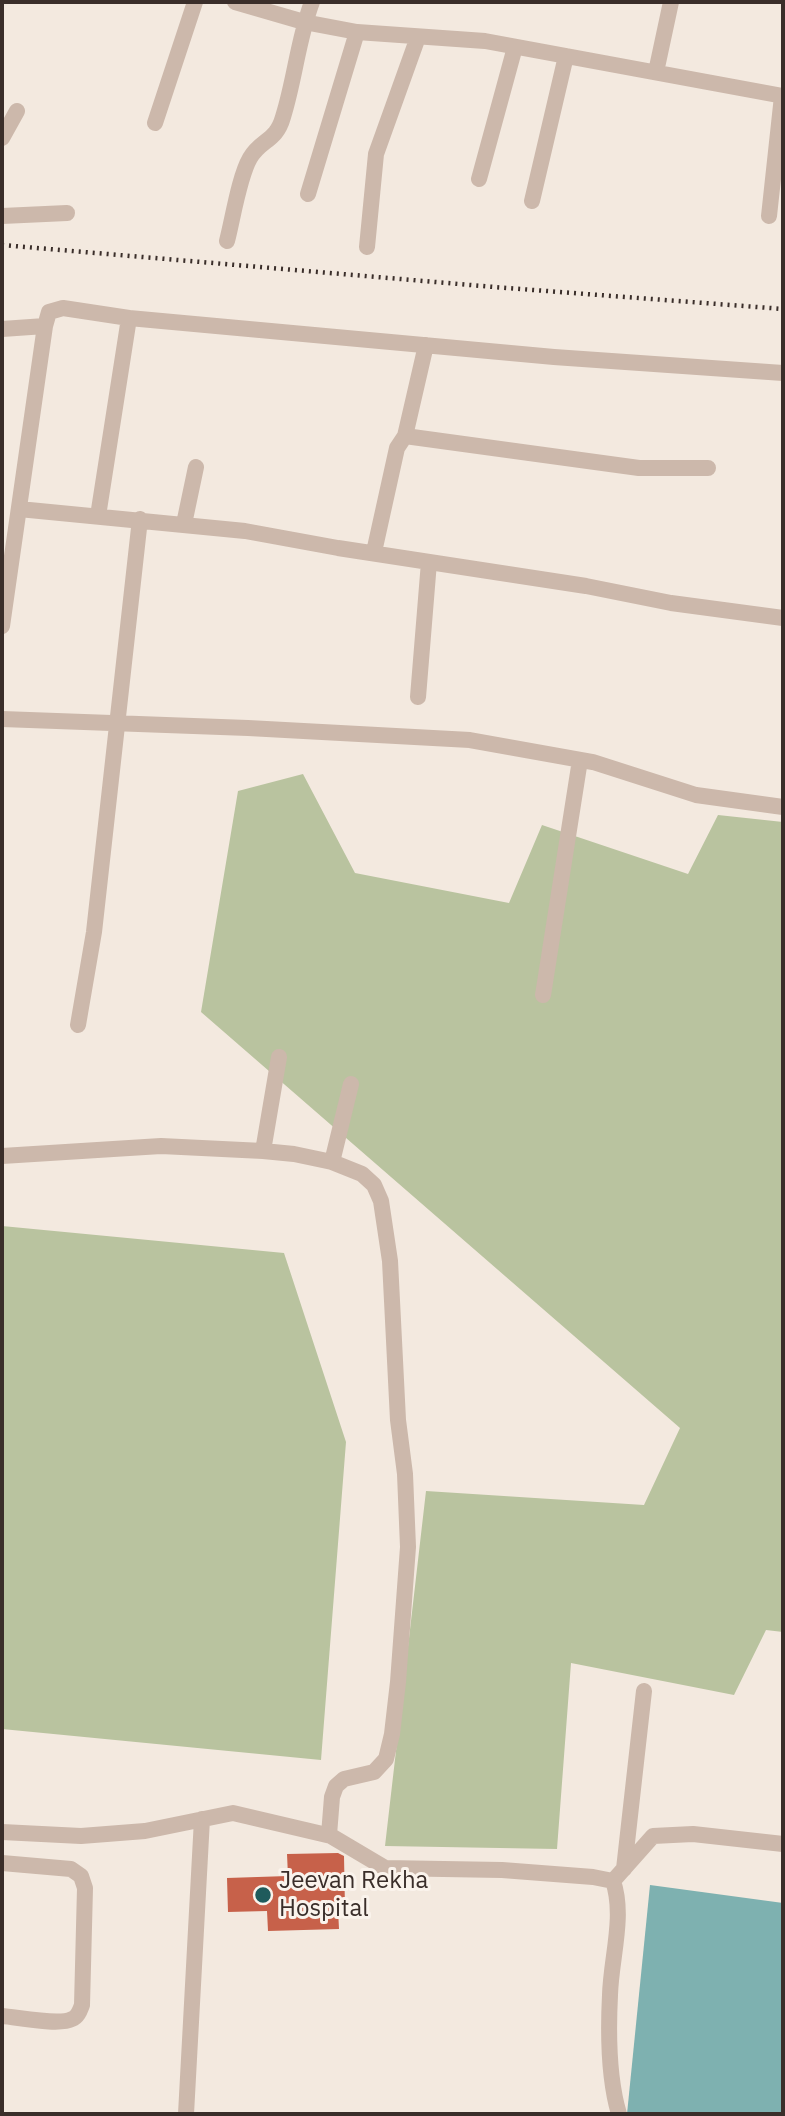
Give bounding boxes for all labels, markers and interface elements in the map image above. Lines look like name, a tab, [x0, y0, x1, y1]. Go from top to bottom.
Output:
place label: Jeevan Rekha Hospital	[279, 1867, 428, 1923]
marker: Jeevan Rekha Hospital	[253, 1885, 273, 1905]

